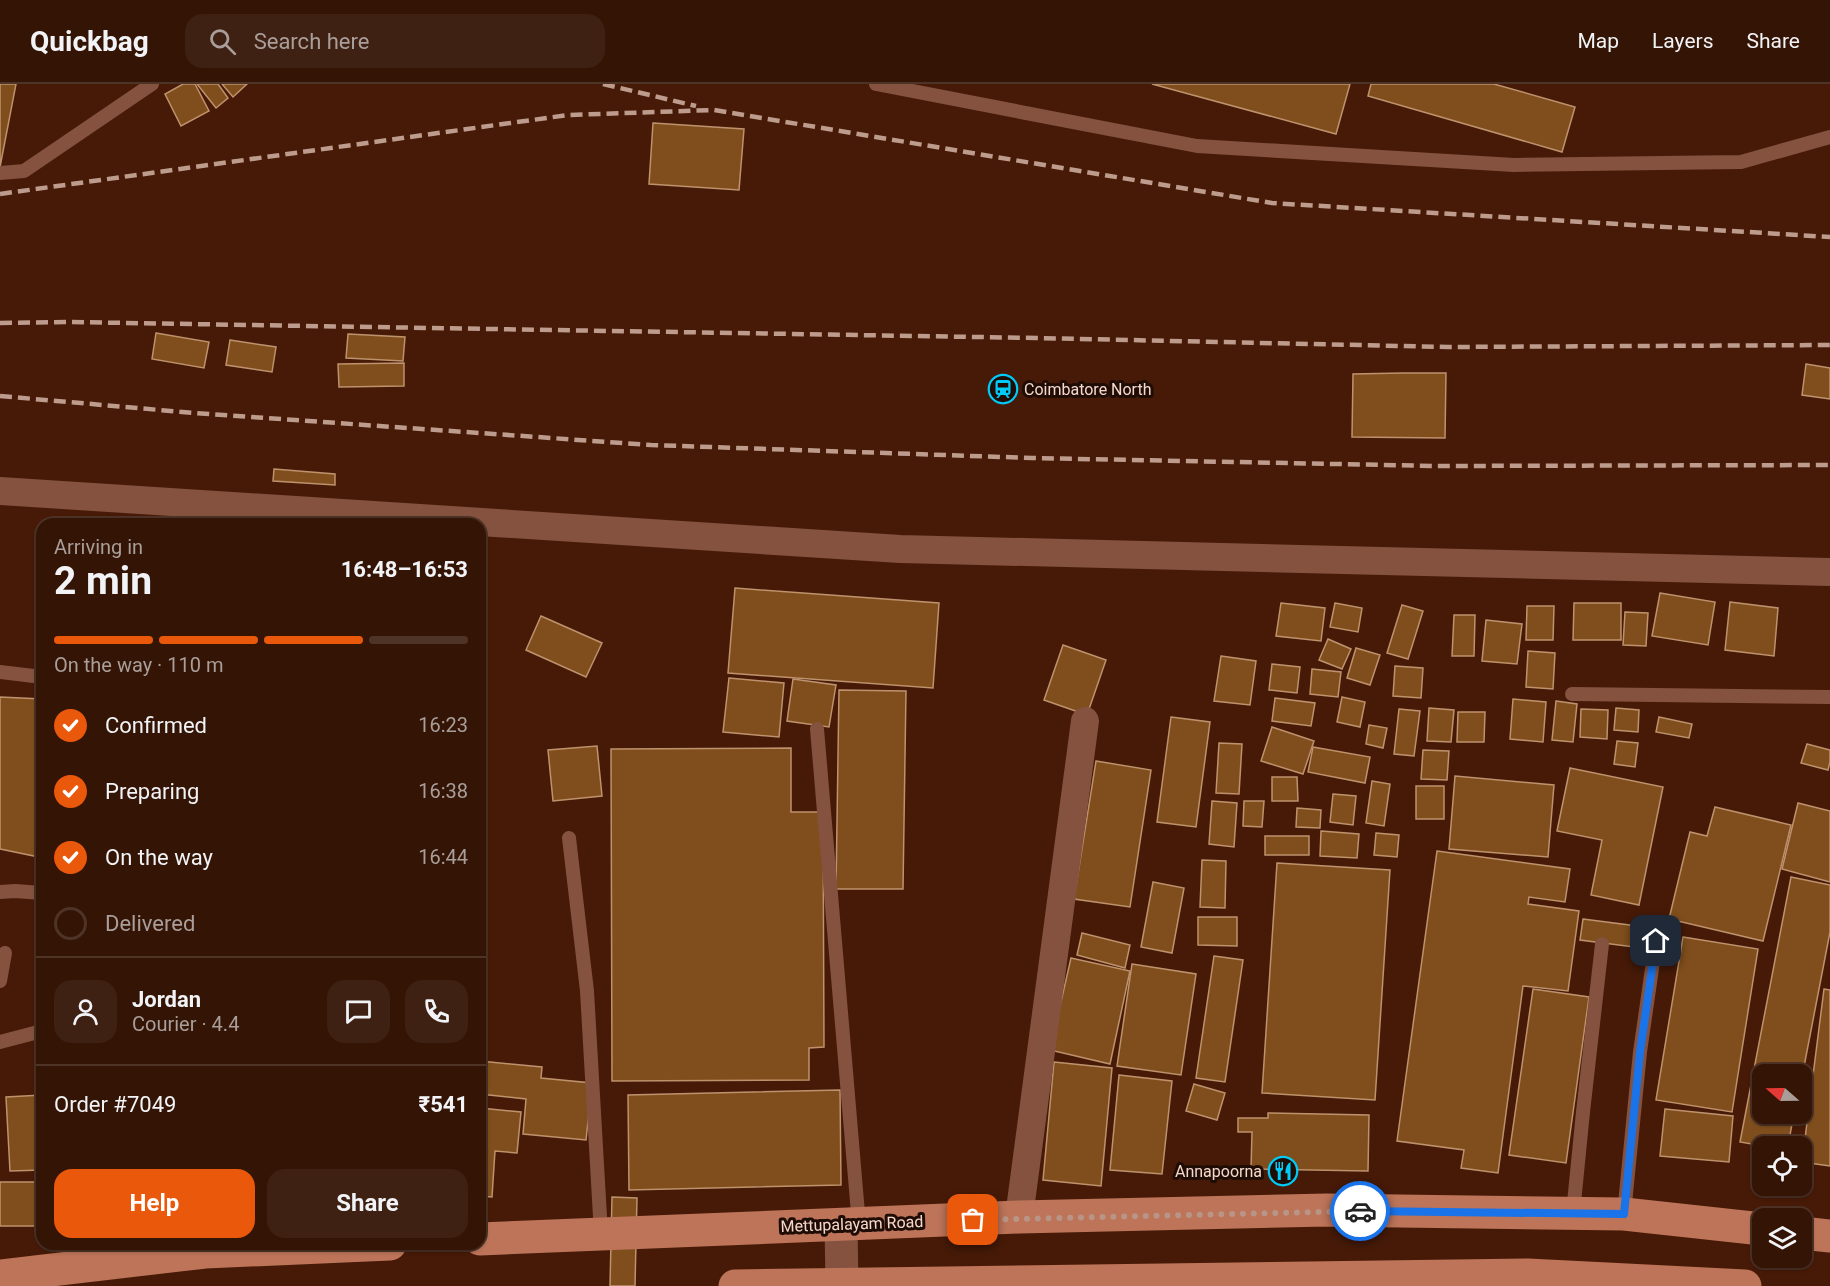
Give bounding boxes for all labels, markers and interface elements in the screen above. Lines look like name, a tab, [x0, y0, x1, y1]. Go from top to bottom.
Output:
search box	[185, 14, 605, 68]
text: Quickbag	[30, 25, 149, 58]
icon: search	[206, 25, 239, 58]
text: Search here	[254, 29, 369, 54]
text: Map	[1577, 29, 1619, 53]
text: Layers	[1652, 29, 1713, 53]
text: Share	[1746, 29, 1800, 53]
station icon: Coimbatore North	[987, 373, 1019, 405]
place label: Coimbatore North	[1024, 380, 1151, 399]
text: Arriving in	[54, 535, 143, 559]
text: 16:48–16:53	[341, 557, 468, 582]
text: 2 min	[54, 558, 152, 604]
text: On the way · 110 m	[54, 653, 223, 677]
icon: check	[54, 709, 87, 742]
text: Confirmed	[105, 713, 207, 738]
text: 16:23	[418, 713, 468, 737]
icon: check	[54, 775, 87, 808]
text: Preparing	[105, 779, 199, 804]
text: 16:38	[418, 779, 468, 803]
icon: check	[54, 841, 87, 874]
text: On the way	[105, 845, 213, 870]
text: 16:44	[418, 845, 468, 869]
text: Delivered	[105, 911, 195, 936]
pin	[1630, 915, 1681, 966]
icon: home	[1639, 924, 1672, 957]
button: person	[54, 980, 117, 1043]
button: chat	[327, 980, 390, 1043]
button: phone	[405, 980, 468, 1043]
text: Jordan	[132, 987, 201, 1012]
text: Courier · 4.4	[132, 1012, 239, 1036]
north arrow	[1752, 1064, 1812, 1124]
map controls	[1752, 1064, 1812, 1268]
text: Order #7049	[54, 1092, 176, 1117]
text: ₹541	[419, 1092, 468, 1117]
button: locate	[1752, 1136, 1812, 1196]
restaurant icon: Annapoorna	[1267, 1155, 1299, 1187]
place label: Annapoorna	[1175, 1162, 1262, 1181]
button: Help	[54, 1169, 255, 1238]
button: Share	[267, 1169, 468, 1238]
courier	[1330, 1181, 1390, 1241]
pin	[947, 1194, 998, 1245]
icon: car	[1344, 1195, 1377, 1228]
icon: bag	[956, 1203, 989, 1236]
button: layers	[1752, 1208, 1812, 1268]
street label: Mettupalayam Road	[780, 1212, 924, 1236]

